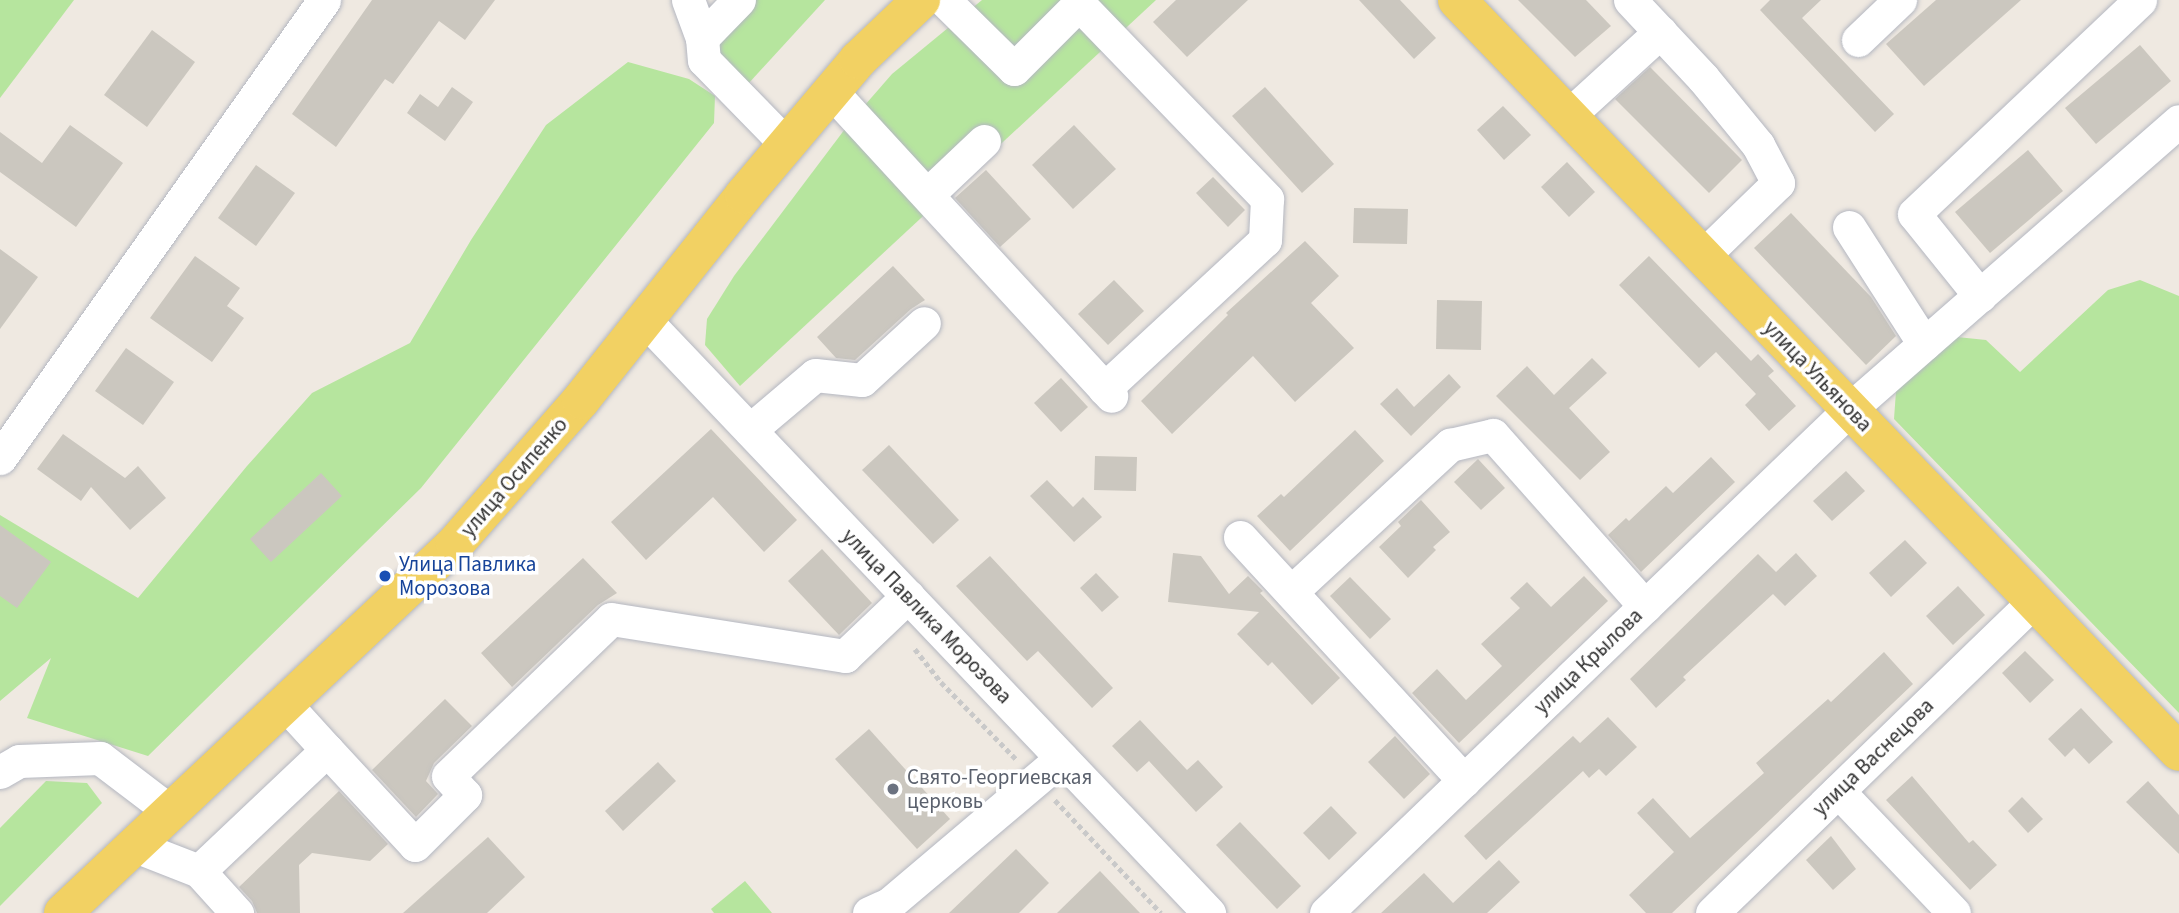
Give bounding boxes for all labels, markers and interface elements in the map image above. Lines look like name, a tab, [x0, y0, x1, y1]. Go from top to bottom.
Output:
street label: улица Ульянова	[1759, 315, 1877, 437]
street label: улица Осипенко	[455, 412, 573, 542]
street label: улица Павлика Морозова	[837, 523, 1017, 709]
place label: Улица Павлика Морозова	[399, 551, 536, 601]
marker: Улица Павлика Морозова	[377, 568, 393, 584]
street label: улица Крылова	[1529, 603, 1647, 719]
street label: улица Васнецова	[1807, 693, 1939, 821]
place label: Свято-Георгиевская церковь	[907, 764, 1092, 814]
marker: Свято-Георгиевская церковь	[885, 781, 901, 797]

